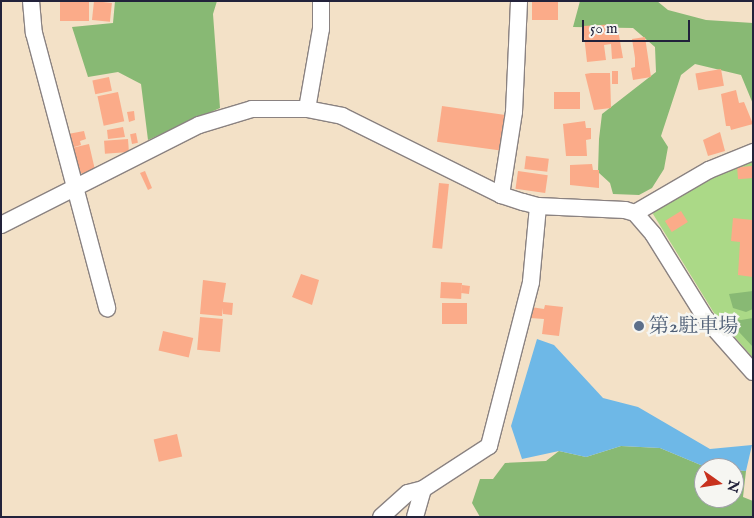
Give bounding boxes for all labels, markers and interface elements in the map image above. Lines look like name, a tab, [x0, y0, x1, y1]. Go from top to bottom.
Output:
scale bar	[584, 10, 692, 42]
text: 50 m	[590, 19, 618, 38]
place label: 第2駐車場	[649, 314, 738, 338]
marker: 第2駐車場	[633, 320, 645, 332]
north arrow	[694, 458, 744, 508]
text: N	[723, 478, 743, 494]

